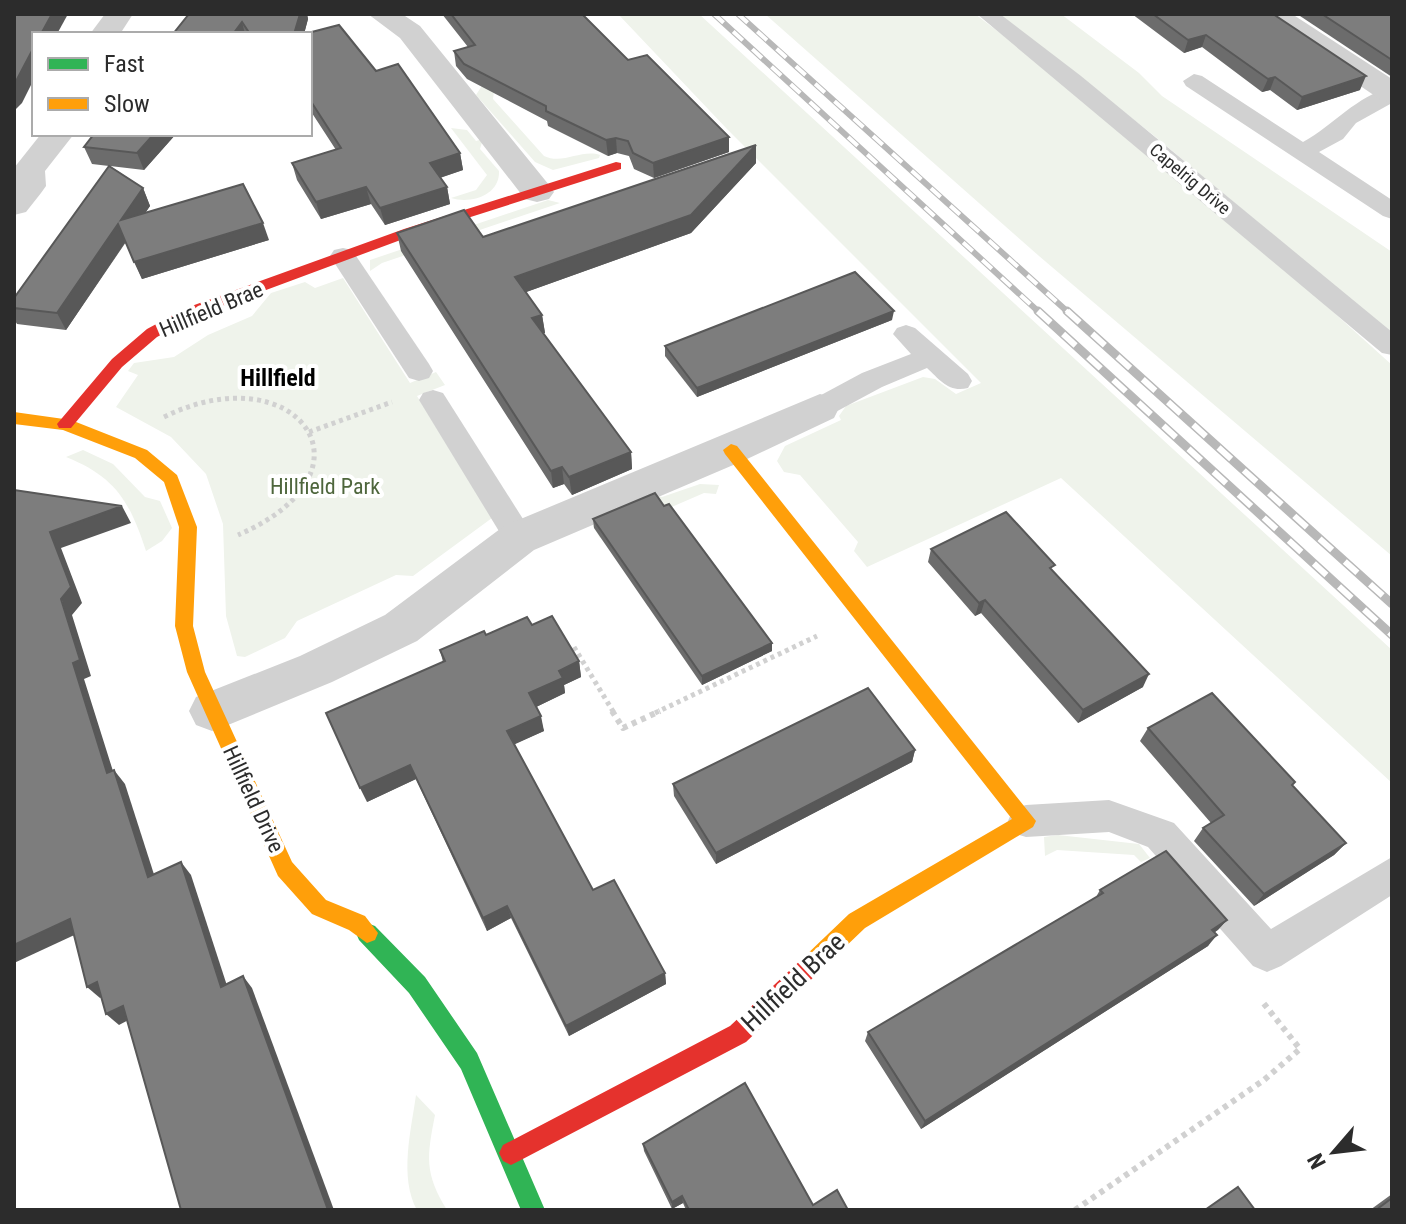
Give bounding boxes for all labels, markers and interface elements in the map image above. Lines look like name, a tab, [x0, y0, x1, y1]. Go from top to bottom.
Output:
legend	[32, 32, 312, 136]
text: Fast	[104, 50, 145, 78]
text: Slow	[104, 90, 150, 118]
street label: Capelrig Drive	[1146, 139, 1235, 218]
street label: Hillfield Brae	[156, 276, 267, 342]
district label: Hillfield	[240, 364, 316, 392]
park label: Hillfield Park	[270, 474, 380, 499]
street label: Hillfield Drive	[218, 742, 289, 857]
street label: Hillfield Brae	[735, 927, 851, 1037]
north arrow	[1294, 1112, 1374, 1192]
text: N	[1303, 1149, 1331, 1173]

